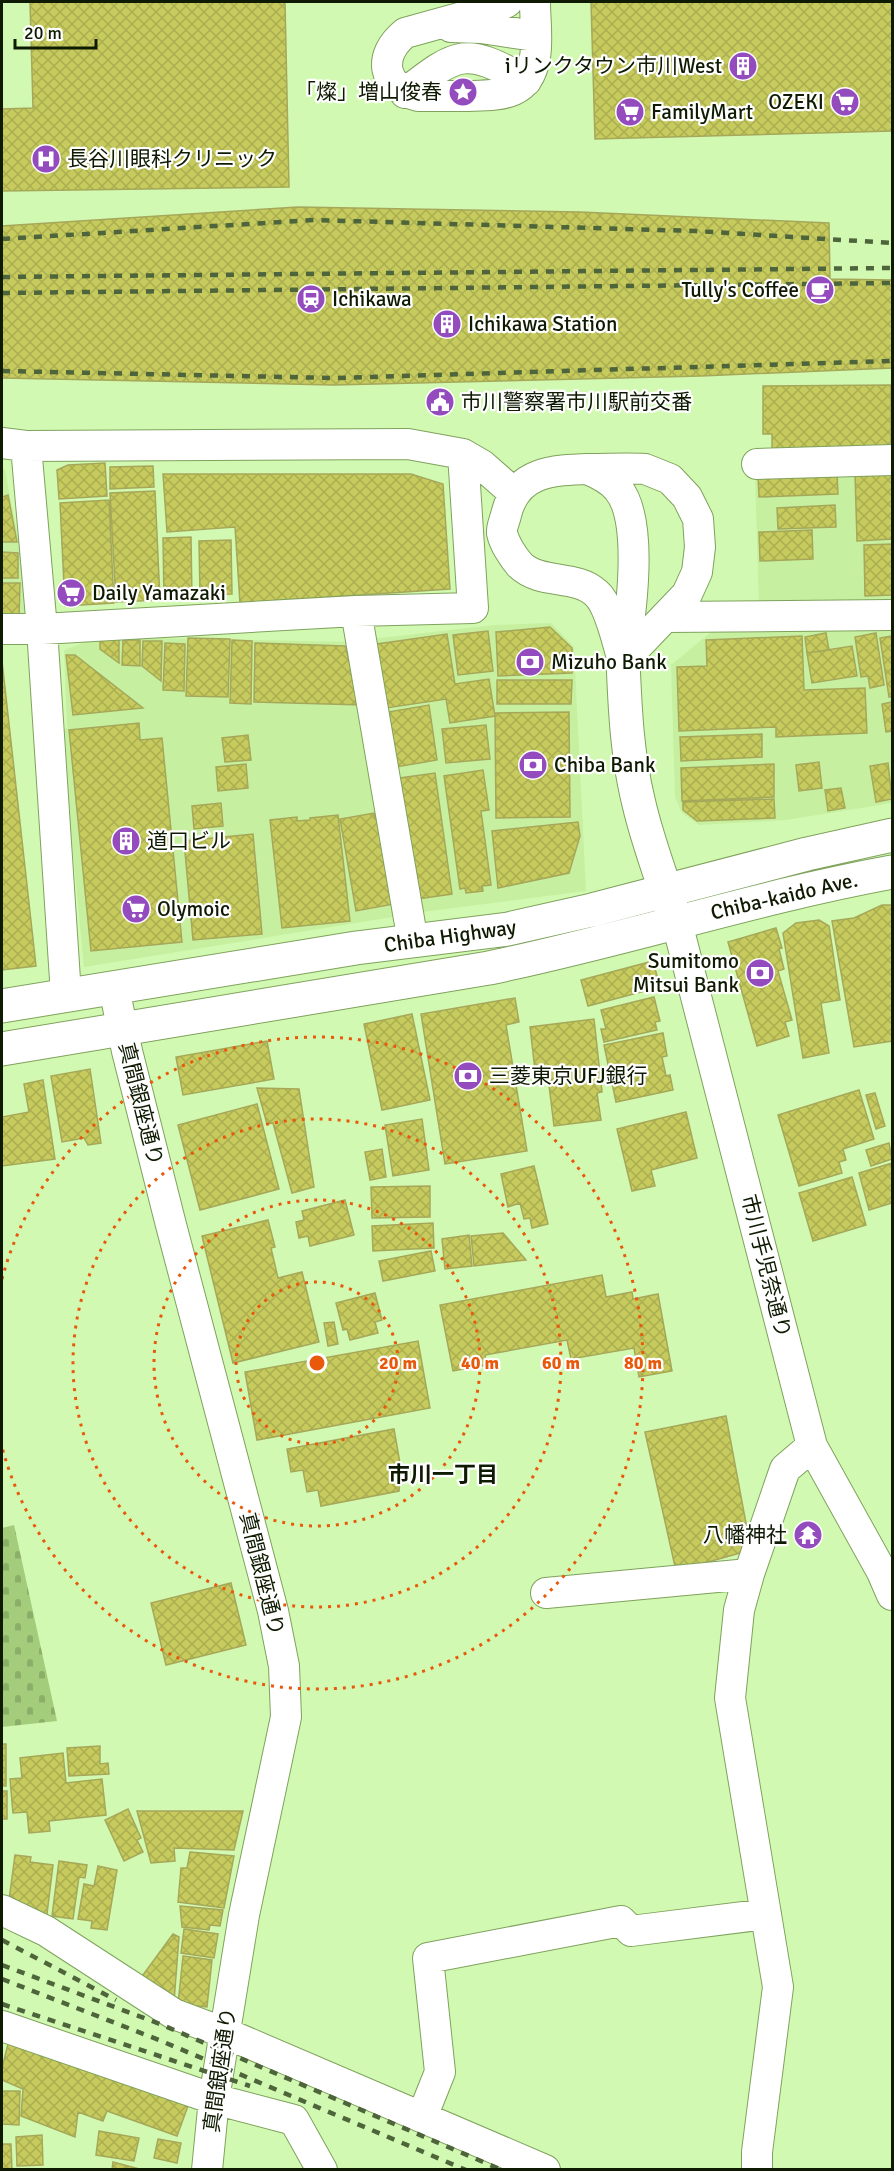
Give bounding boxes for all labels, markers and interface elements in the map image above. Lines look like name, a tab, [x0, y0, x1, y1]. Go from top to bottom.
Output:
scale bar	[15, 12, 96, 50]
text: 20 m	[24, 22, 62, 44]
building icon: iリンクタウン市川West	[727, 50, 759, 82]
place label: iリンクタウン市川West	[505, 53, 722, 79]
place icon: 「燦」増山俊春	[447, 76, 479, 108]
place label: 「燦」増山俊春	[295, 79, 442, 105]
supermarket icon: OZEKI	[829, 86, 861, 118]
place label: OZEKI	[768, 89, 824, 115]
supermarket icon: FamilyMart	[614, 96, 646, 128]
place label: FamilyMart	[651, 99, 753, 125]
hospital icon: 長谷川眼科クリニック	[30, 143, 62, 175]
place label: 長谷川眼科クリニック	[67, 146, 277, 172]
cafe icon: Tully's Coffee	[804, 274, 836, 306]
place label: Tully's Coffee	[682, 277, 799, 303]
station icon: Ichikawa	[295, 283, 327, 315]
place label: Ichikawa	[332, 286, 412, 312]
building icon: Ichikawa Station	[431, 308, 463, 340]
place label: Ichikawa Station	[468, 311, 617, 337]
public building icon: 市川警察署市川駅前交番	[424, 386, 456, 418]
place label: 市川警察署市川駅前交番	[461, 389, 692, 415]
supermarket icon: Daily Yamazaki	[55, 577, 87, 609]
place label: Daily Yamazaki	[92, 580, 226, 606]
bank icon: Mizuho Bank	[514, 646, 546, 678]
place label: Mizuho Bank	[551, 649, 667, 675]
bank icon: Chiba Bank	[517, 749, 549, 781]
place label: Chiba Bank	[554, 752, 656, 778]
building icon: 道口ビル	[110, 825, 142, 857]
place label: 道口ビル	[147, 828, 231, 854]
street label: Chiba-kaido Ave.	[708, 866, 860, 926]
supermarket icon: Olymoic	[120, 893, 152, 925]
place label: Olymoic	[157, 896, 230, 922]
street label: Chiba Highway	[382, 914, 518, 958]
place label: Sumitomo Mitsui Bank	[633, 948, 739, 998]
bank icon: Sumitomo Mitsui Bank	[744, 957, 776, 989]
street label: 真間銀座通り	[113, 1040, 169, 1168]
bank icon: 三菱東京UFJ銀行	[452, 1060, 484, 1092]
place label: 三菱東京UFJ銀行	[489, 1063, 648, 1089]
street label: 市川手児奈通り	[736, 1192, 796, 1340]
text: 20 m	[379, 1352, 417, 1374]
text: 40 m	[461, 1352, 499, 1374]
text: 60 m	[542, 1352, 580, 1374]
text: 80 m	[624, 1352, 662, 1374]
centre of rings	[307, 1353, 327, 1373]
district label: 市川一丁目	[388, 1461, 498, 1488]
street label: 真間銀座通り	[234, 1510, 290, 1638]
temple icon: 八幡神社	[792, 1519, 824, 1551]
place label: 八幡神社	[703, 1522, 787, 1548]
street label: 真間銀座通り	[198, 2006, 242, 2134]

